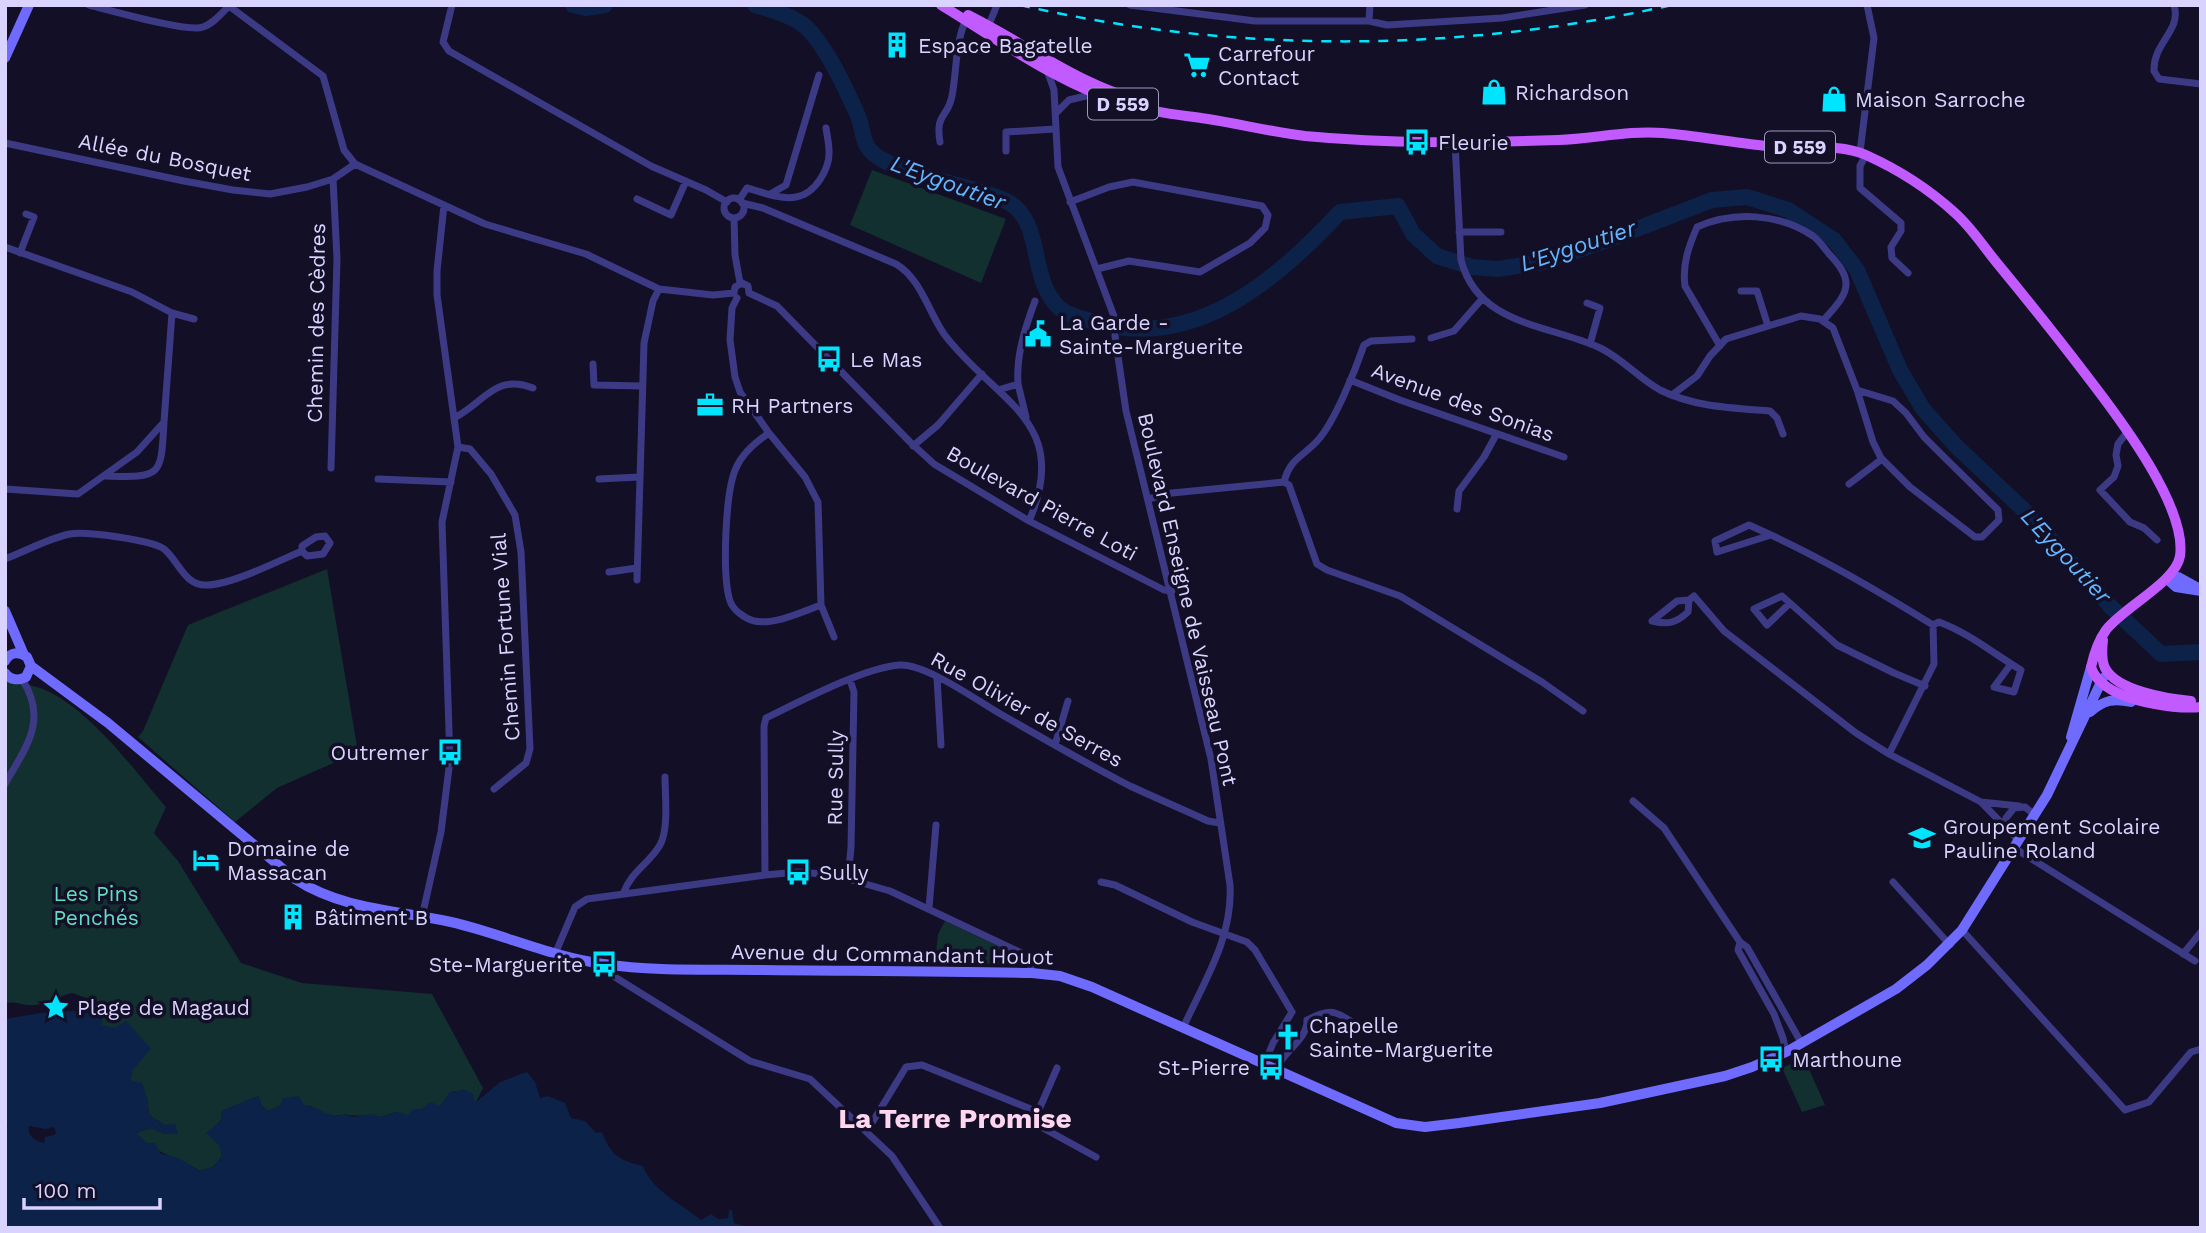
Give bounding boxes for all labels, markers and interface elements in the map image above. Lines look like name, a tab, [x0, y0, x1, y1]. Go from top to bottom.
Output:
building icon: Espace Bagatelle	[882, 30, 912, 60]
place label: Espace Bagatelle	[918, 33, 1093, 58]
place label: Carrefour Contact	[1218, 41, 1316, 90]
supermarket icon: Carrefour Contact	[1182, 50, 1212, 80]
shop icon: Richardson	[1479, 77, 1509, 107]
place label: Richardson	[1515, 80, 1629, 105]
shop icon: Maison Sarroche	[1819, 84, 1849, 114]
place label: Maison Sarroche	[1855, 87, 2026, 112]
road number: D 559	[1088, 88, 1158, 120]
bus stop icon: Fleurie	[1402, 127, 1432, 157]
street label: Allée du Bosquet	[76, 128, 254, 186]
place label: Fleurie	[1438, 130, 1509, 155]
road number: D 559	[1765, 132, 1835, 162]
water label: L'Eygoutier	[887, 150, 1010, 217]
water label: L'Eygoutier	[1517, 214, 1640, 277]
street label: Chemin des Cèdres	[302, 223, 330, 423]
place label: La Garde - Sainte-Marguerite	[1059, 310, 1243, 359]
public building icon: La Garde - Sainte-Marguerite	[1023, 319, 1053, 349]
bus stop icon: Le Mas	[814, 344, 844, 374]
place label: Le Mas	[850, 347, 922, 372]
street label: Avenue des Sonias	[1368, 357, 1558, 447]
office icon: RH Partners	[695, 390, 725, 420]
place label: RH Partners	[731, 393, 853, 418]
street label: Boulevard Enseigne de Vaisseau Pont	[1133, 410, 1243, 788]
street label: Boulevard Pierre Loti	[942, 440, 1142, 566]
water label: L'Eygoutier	[2015, 503, 2118, 610]
street label: Chemin Fortune Vial	[485, 532, 525, 742]
street label: Rue Olivier de Serres	[927, 646, 1127, 772]
street label: Rue Sully	[822, 730, 848, 826]
bus stop icon: Outremer	[435, 737, 465, 767]
place label: Outremer	[330, 740, 429, 765]
place label: Groupement Scolaire Pauline Roland	[1943, 814, 2160, 863]
school or university icon: Groupement Scolaire Pauline Roland	[1907, 823, 1937, 853]
place label: Domaine de Massacan	[227, 836, 350, 885]
hotel icon: Domaine de Massacan	[191, 845, 221, 875]
bus stop icon: Sully	[783, 857, 813, 887]
place label: Sully	[819, 860, 869, 885]
park label: Les Pins Penchés	[53, 881, 139, 930]
building icon: Bâtiment B	[278, 902, 308, 932]
place label: Bâtiment B	[314, 905, 428, 930]
street label: Avenue du Commandant Houot	[731, 939, 1054, 969]
bus stop icon: Ste-Marguerite	[589, 949, 619, 979]
place label: Ste-Marguerite	[429, 952, 583, 977]
place icon: Plage de Magaud	[41, 992, 71, 1022]
place label: Plage de Magaud	[77, 995, 250, 1020]
place label: Chapelle Sainte-Marguerite	[1309, 1013, 1493, 1062]
church icon: Chapelle Sainte-Marguerite	[1273, 1022, 1303, 1052]
bus stop icon: Marthoune	[1756, 1044, 1786, 1074]
place label: Marthoune	[1792, 1047, 1902, 1072]
bus stop icon: St-Pierre	[1256, 1052, 1286, 1082]
place label: St-Pierre	[1158, 1055, 1250, 1080]
district label: La Terre Promise	[838, 1102, 1072, 1135]
scale bar	[24, 1166, 161, 1210]
text: 100 m	[35, 1178, 97, 1203]

